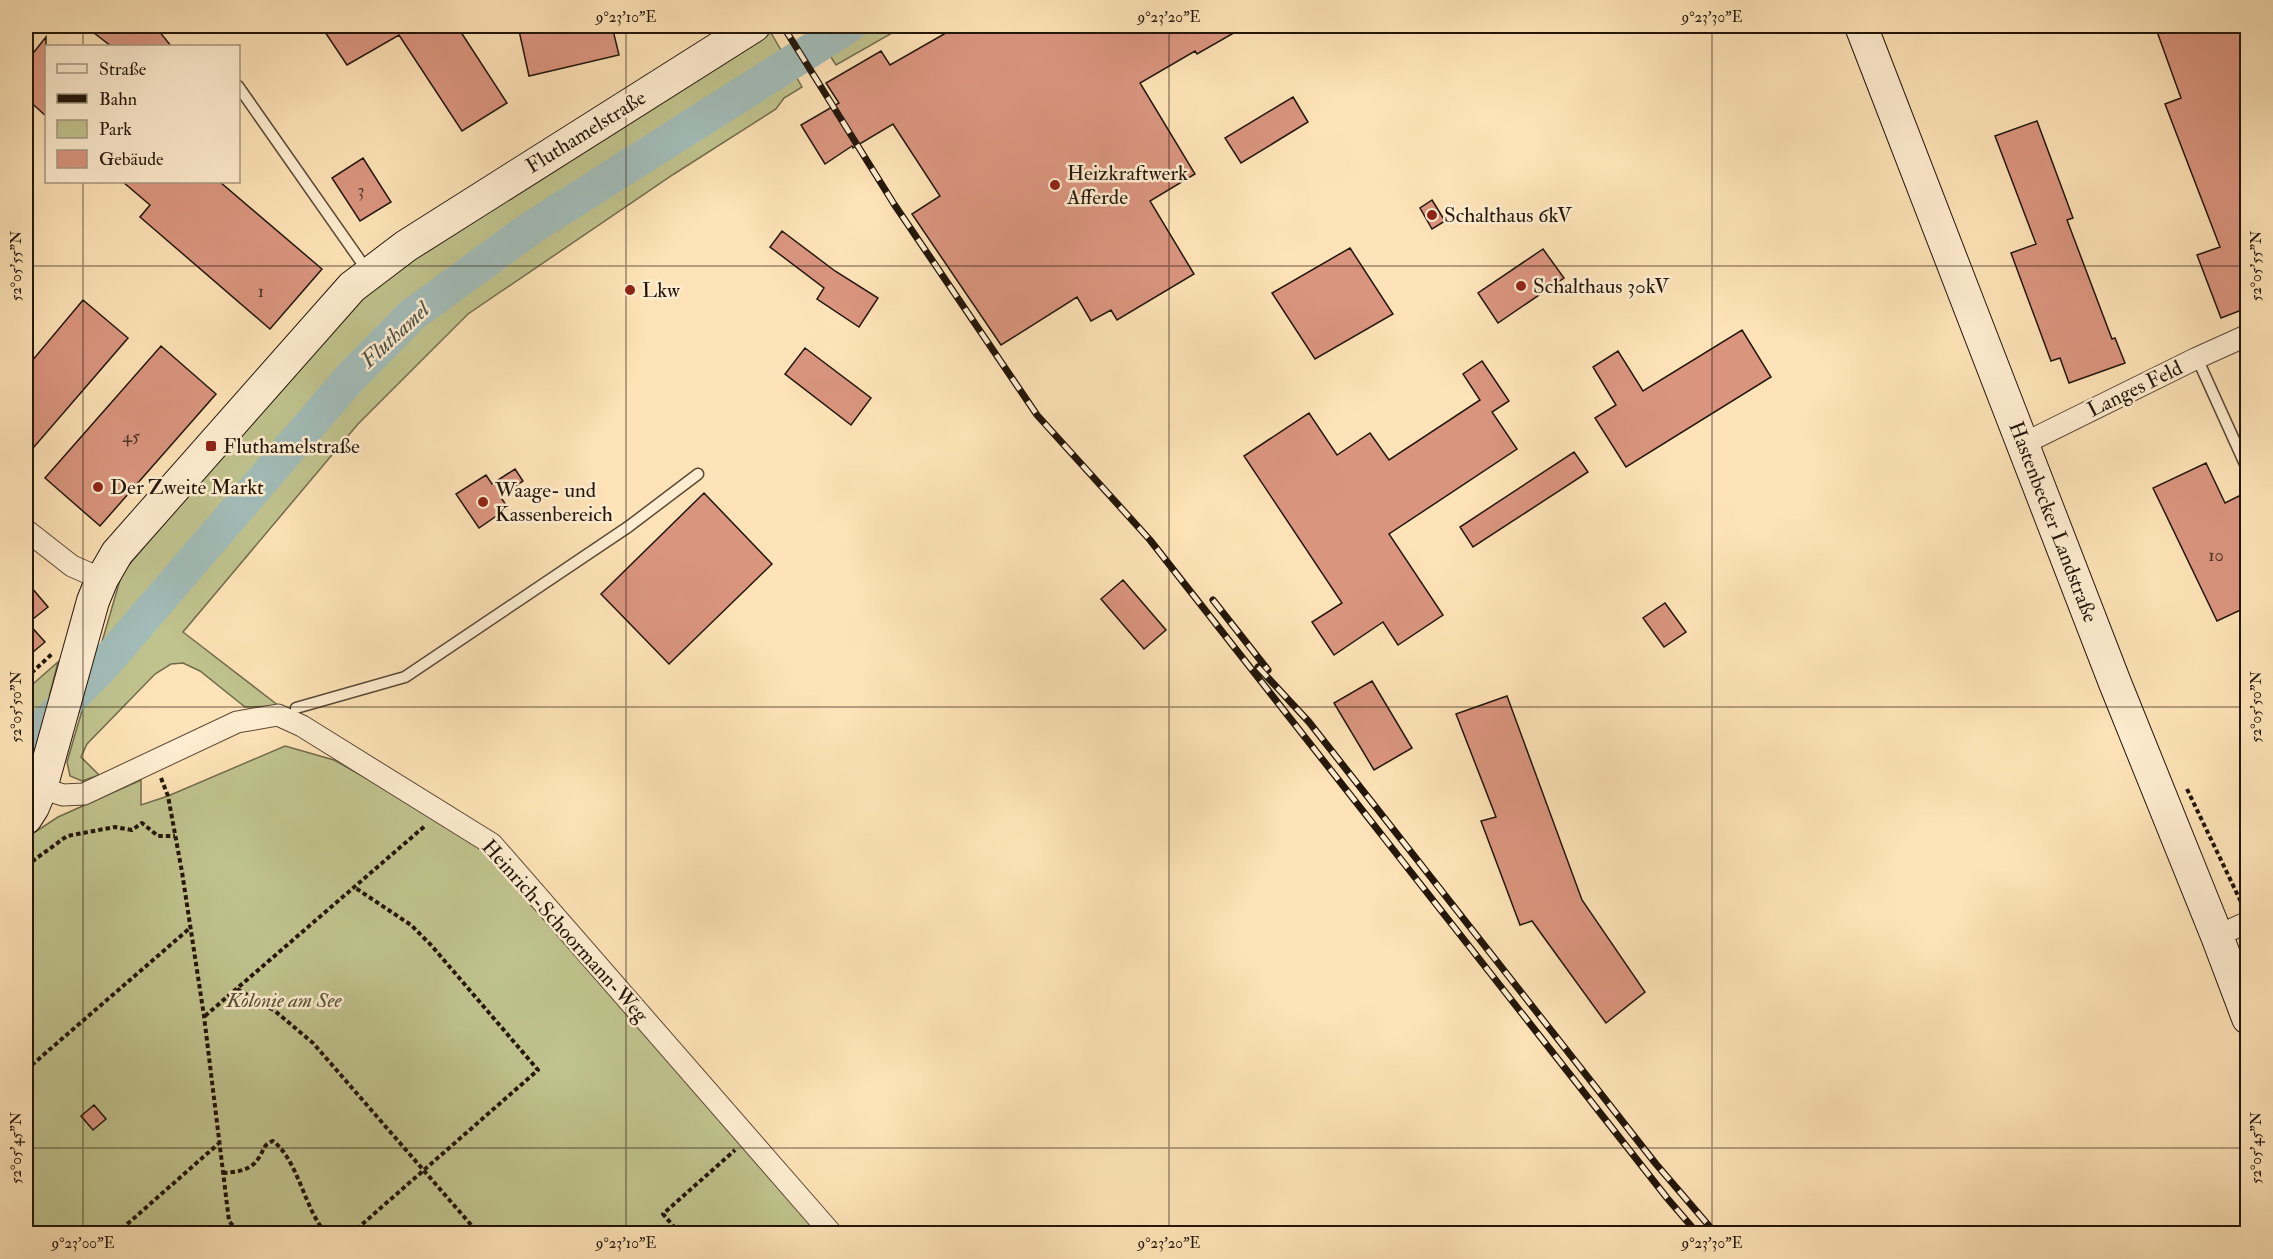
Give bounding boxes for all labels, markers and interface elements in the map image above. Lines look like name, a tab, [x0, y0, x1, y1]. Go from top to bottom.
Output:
text: 9°23'10"E	[595, 8, 656, 27]
text: 9°23'20"E	[1137, 8, 1201, 27]
text: 9°23'30"E	[1681, 8, 1743, 27]
legend	[45, 45, 240, 183]
text: Straße	[99, 58, 147, 81]
street label: Fluthamelstraße	[521, 84, 651, 180]
text: Bahn	[99, 88, 137, 111]
text: Park	[99, 118, 132, 141]
text: Gebäude	[99, 148, 164, 171]
place label: Heizkraftwerk Afferde	[1066, 160, 1188, 211]
marker: Heizkraftwerk Afferde	[1048, 178, 1062, 192]
house number: 3	[358, 179, 364, 202]
place label: Schalthaus 6kV	[1444, 202, 1573, 229]
marker: Schalthaus 6kV	[1425, 208, 1439, 222]
text: 52°05'55"N	[7, 230, 26, 301]
text: 52°05'55"N	[2247, 230, 2266, 301]
place label: Schalthaus 30kV	[1533, 273, 1670, 300]
place label: Lkw	[642, 277, 681, 304]
marker: Schalthaus 30kV	[1514, 279, 1528, 293]
house number: 1	[258, 280, 264, 303]
marker: Lkw	[623, 283, 637, 297]
water label: Fluthamel	[354, 295, 437, 375]
street label: Langes Feld	[2083, 354, 2188, 424]
street label: Hastenbecker Landstraße	[2002, 418, 2104, 627]
house number: 45	[122, 425, 140, 448]
place label: Fluthamelstraße	[223, 433, 360, 460]
marker: Fluthamelstraße	[204, 439, 218, 453]
place label: Der Zweite Markt	[110, 474, 264, 501]
place label: Waage- und Kassenbereich	[494, 477, 613, 528]
marker: Der Zweite Markt	[91, 480, 105, 494]
marker: Waage- und Kassenbereich	[476, 495, 490, 509]
house number: 10	[2208, 544, 2224, 567]
text: 52°05'50"N	[7, 671, 26, 743]
text: 52°05'50"N	[2247, 671, 2266, 743]
street label: Heinrich-Schoormann-Weg	[476, 834, 655, 1029]
park label: Kolonie am See	[225, 987, 343, 1014]
text: 52°05'45"N	[7, 1111, 26, 1184]
text: 52°05'45"N	[2247, 1111, 2266, 1184]
text: 9°23'00"E	[51, 1234, 115, 1253]
text: 9°23'10"E	[595, 1234, 656, 1253]
text: 9°23'20"E	[1137, 1234, 1201, 1253]
text: 9°23'30"E	[1681, 1234, 1743, 1253]

